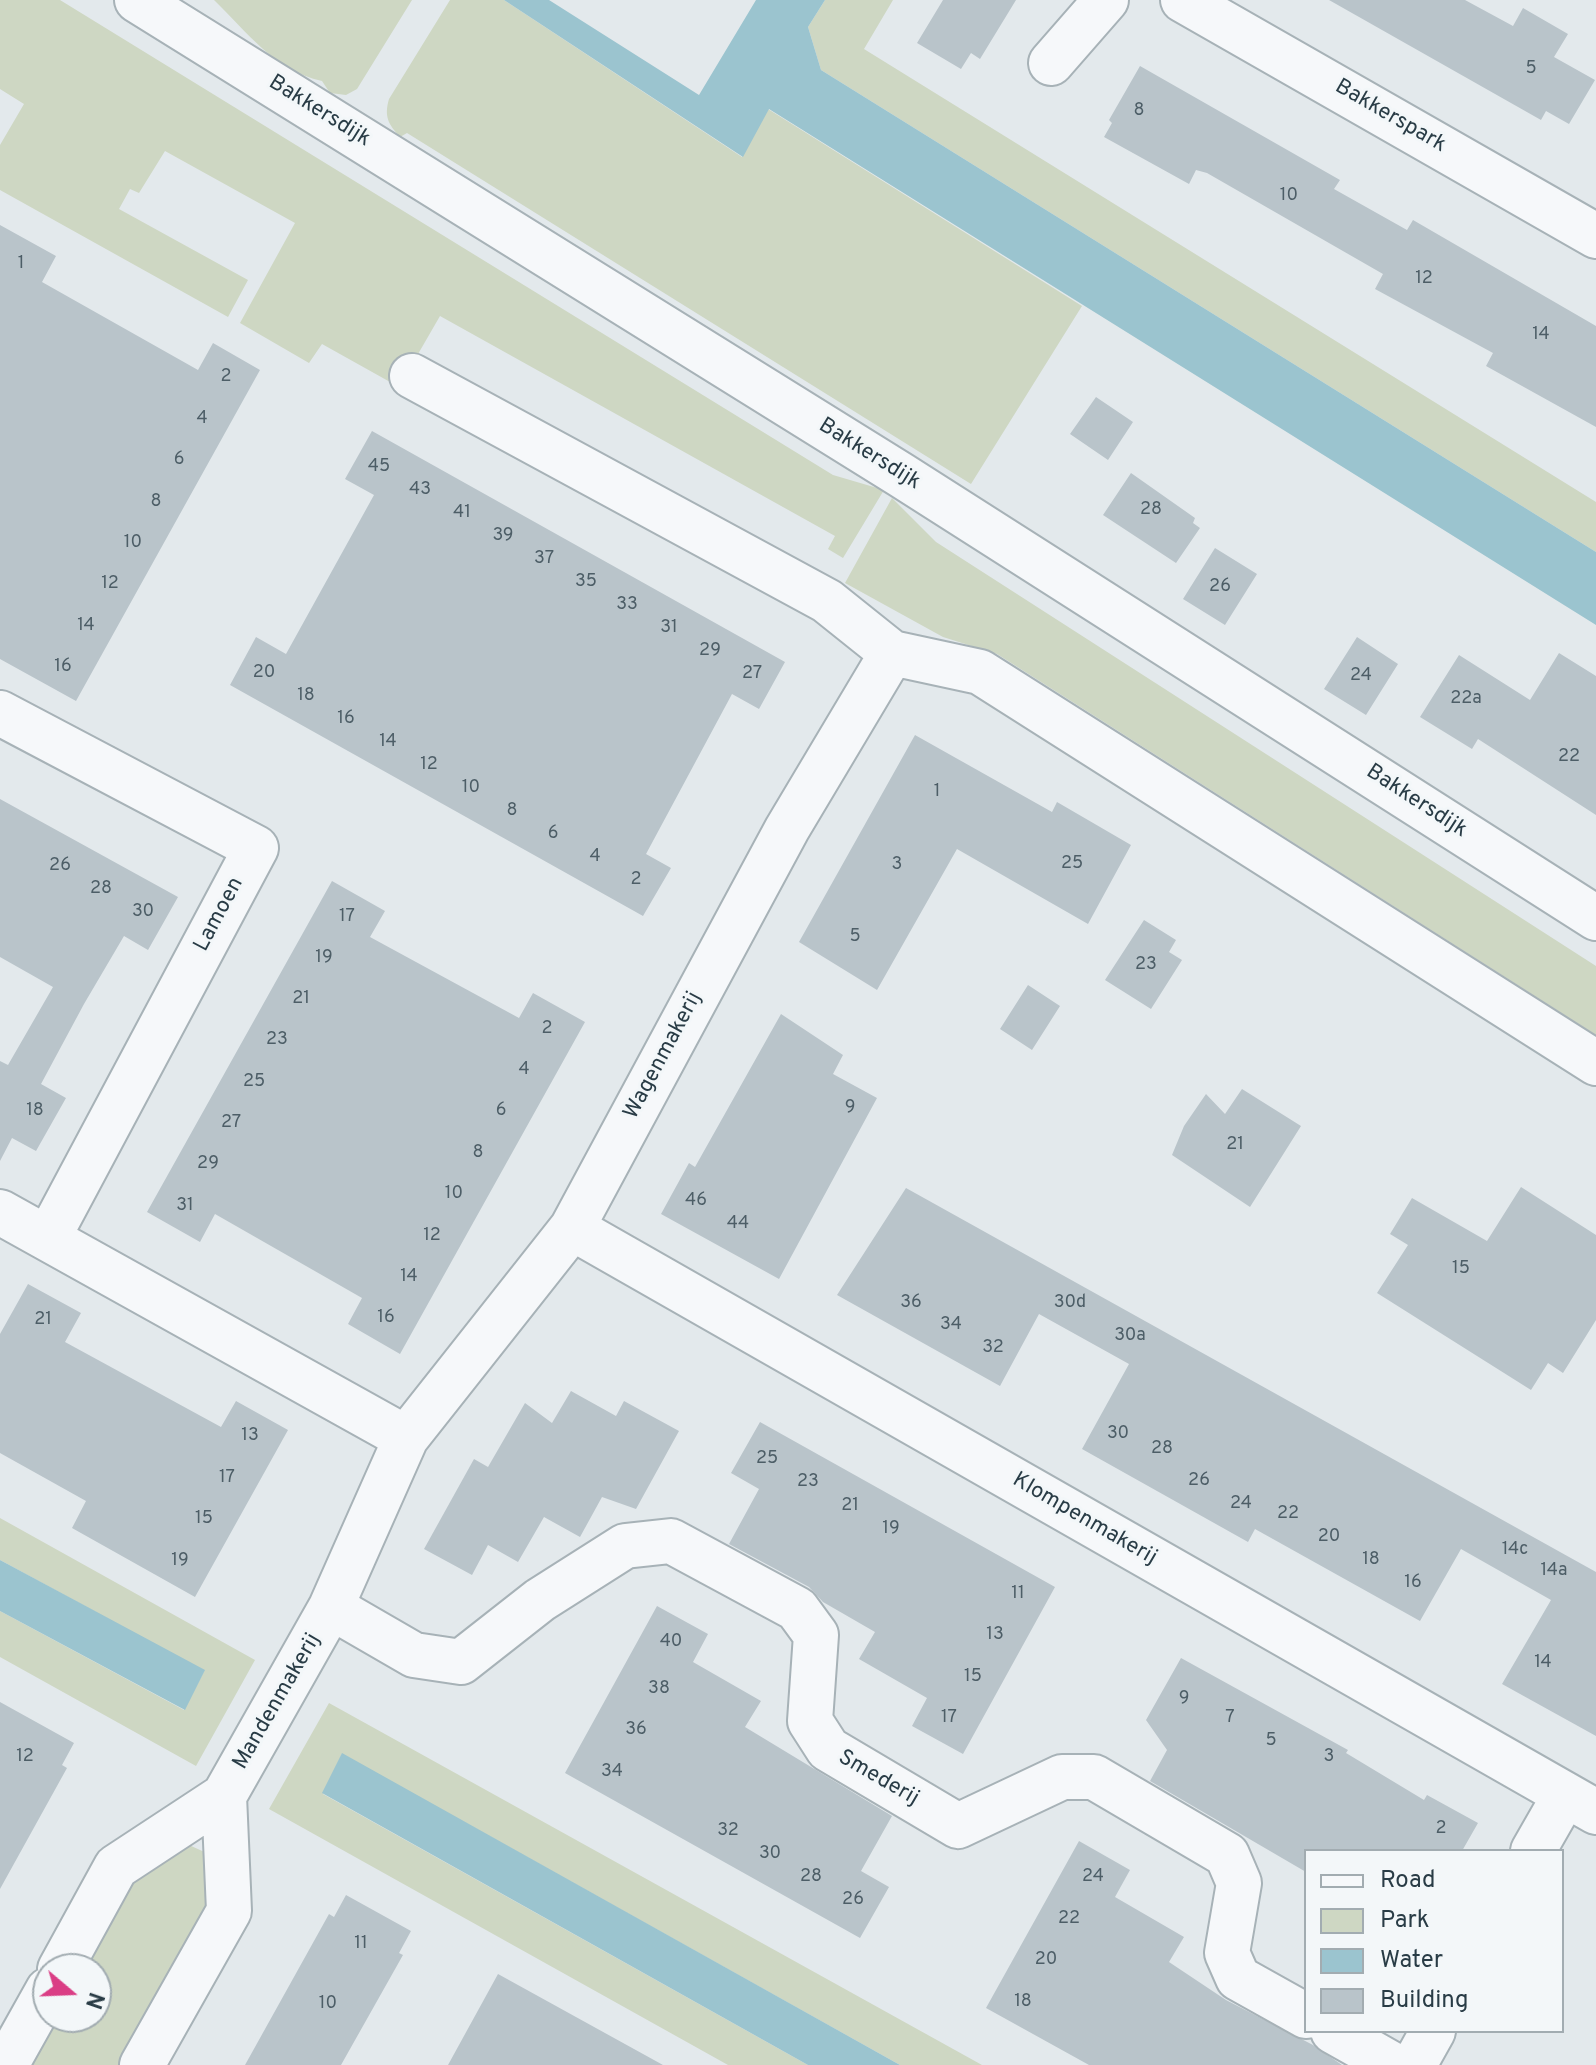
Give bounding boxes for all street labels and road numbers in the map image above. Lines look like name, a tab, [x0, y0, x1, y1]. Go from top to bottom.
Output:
street label: Bakkersdijk	[263, 70, 375, 154]
street label: Bakkerspark	[1330, 74, 1450, 160]
street label: Bakkersdijk	[813, 413, 925, 497]
street label: Bakkersdijk	[1360, 760, 1472, 844]
street label: Lamoen	[190, 873, 250, 957]
street label: Wagenmakerij	[619, 988, 709, 1124]
street label: Klompenmakerij	[1007, 1468, 1161, 1572]
street label: Mandenmakerij	[228, 1629, 328, 1775]
street label: Smederij	[833, 1745, 923, 1813]

